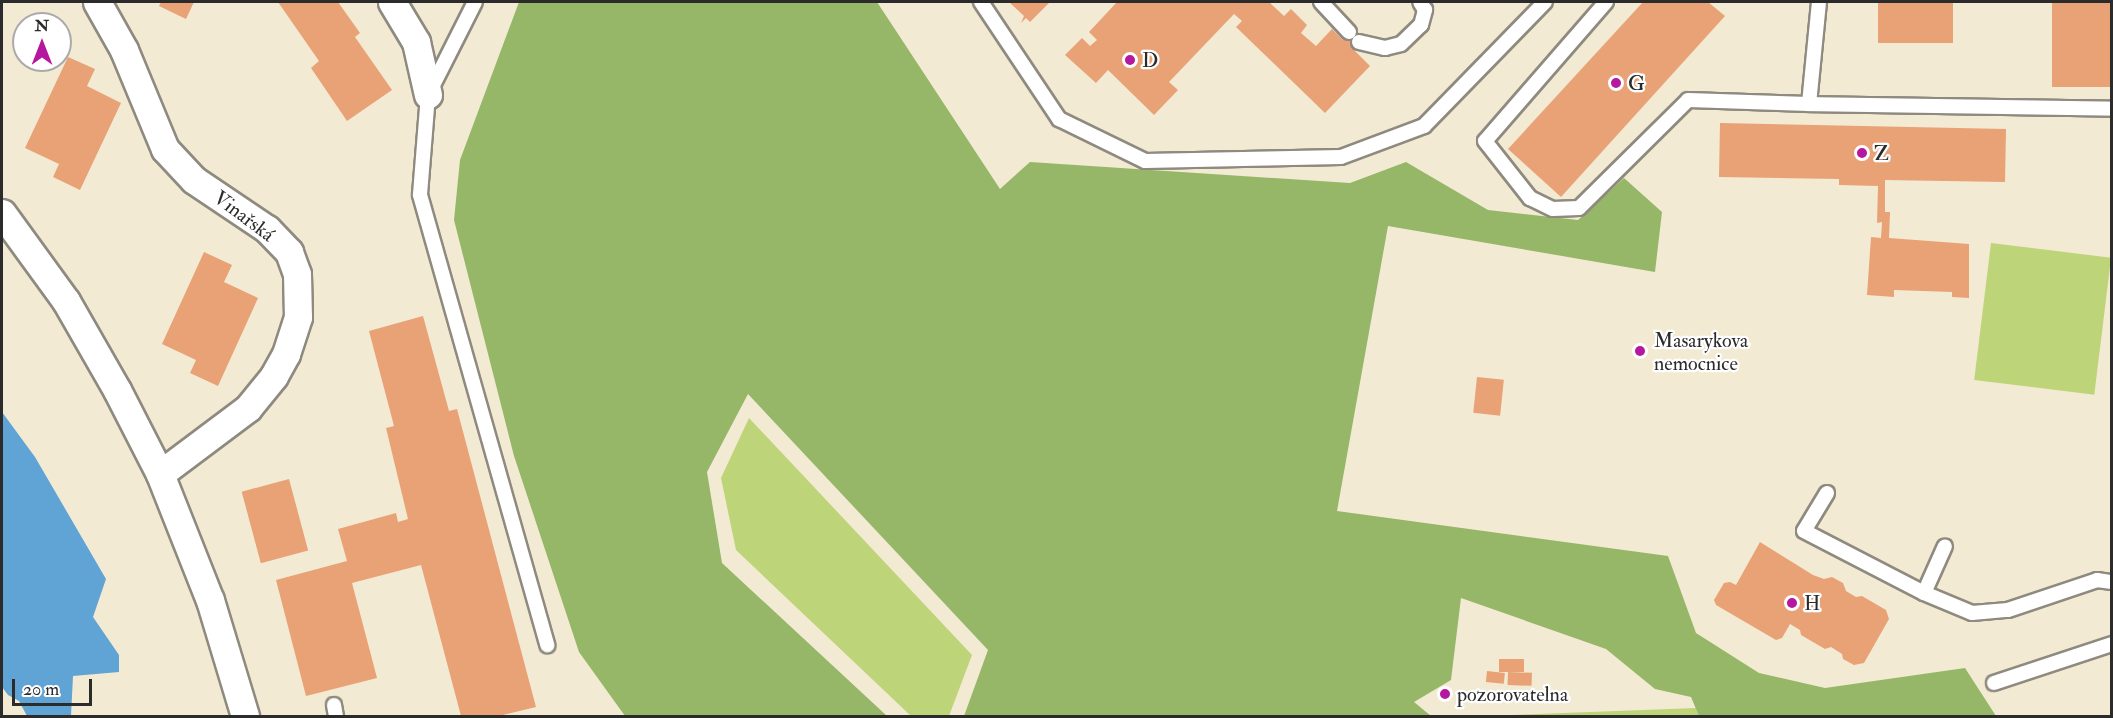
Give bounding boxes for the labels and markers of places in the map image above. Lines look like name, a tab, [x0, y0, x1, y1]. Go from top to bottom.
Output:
place label: D	[1142, 48, 1158, 72]
marker: D	[1123, 53, 1137, 67]
place label: G	[1628, 71, 1645, 95]
marker: G	[1609, 76, 1623, 90]
place label: Z	[1874, 141, 1889, 165]
marker: Z	[1855, 146, 1869, 160]
place label: Masarykova nemocnice	[1654, 328, 1748, 375]
marker: Masarykova nemocnice	[1631, 342, 1649, 360]
place label: H	[1804, 591, 1820, 615]
marker: H	[1785, 596, 1799, 610]
place label: pozorovatelna	[1457, 682, 1568, 706]
marker: pozorovatelna	[1438, 687, 1452, 701]

